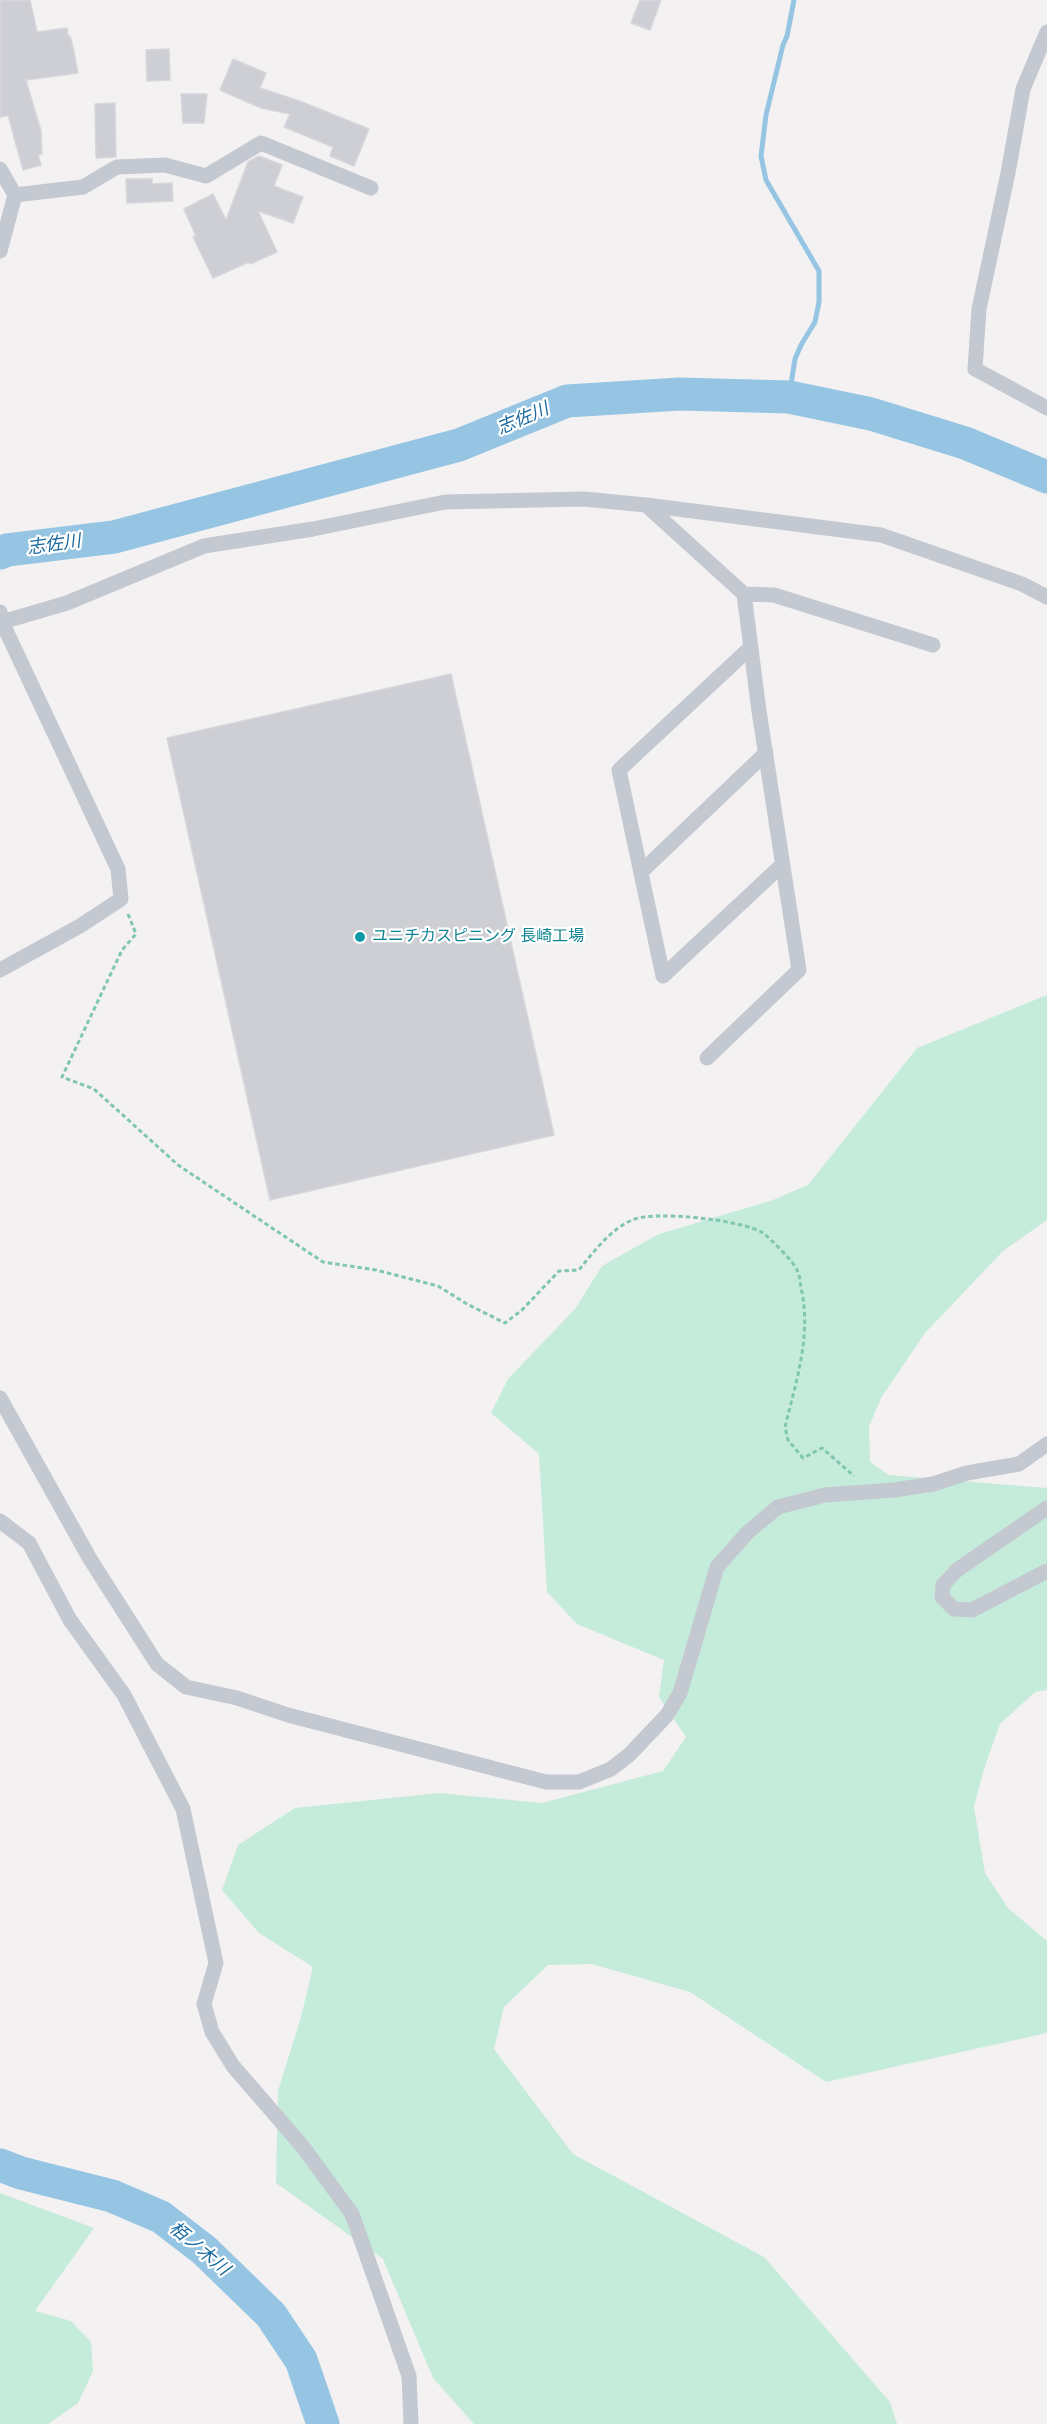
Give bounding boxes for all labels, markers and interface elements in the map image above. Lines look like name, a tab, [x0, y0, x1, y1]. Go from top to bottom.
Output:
water label: 志佐川	[494, 399, 552, 439]
water label: 志佐川	[26, 531, 82, 559]
place label: ユニチカスピニング 長崎工場	[372, 927, 584, 947]
marker: ユニチカスピニング 長崎工場	[353, 930, 367, 944]
water label: 栢ノ木川	[164, 2218, 234, 2280]

